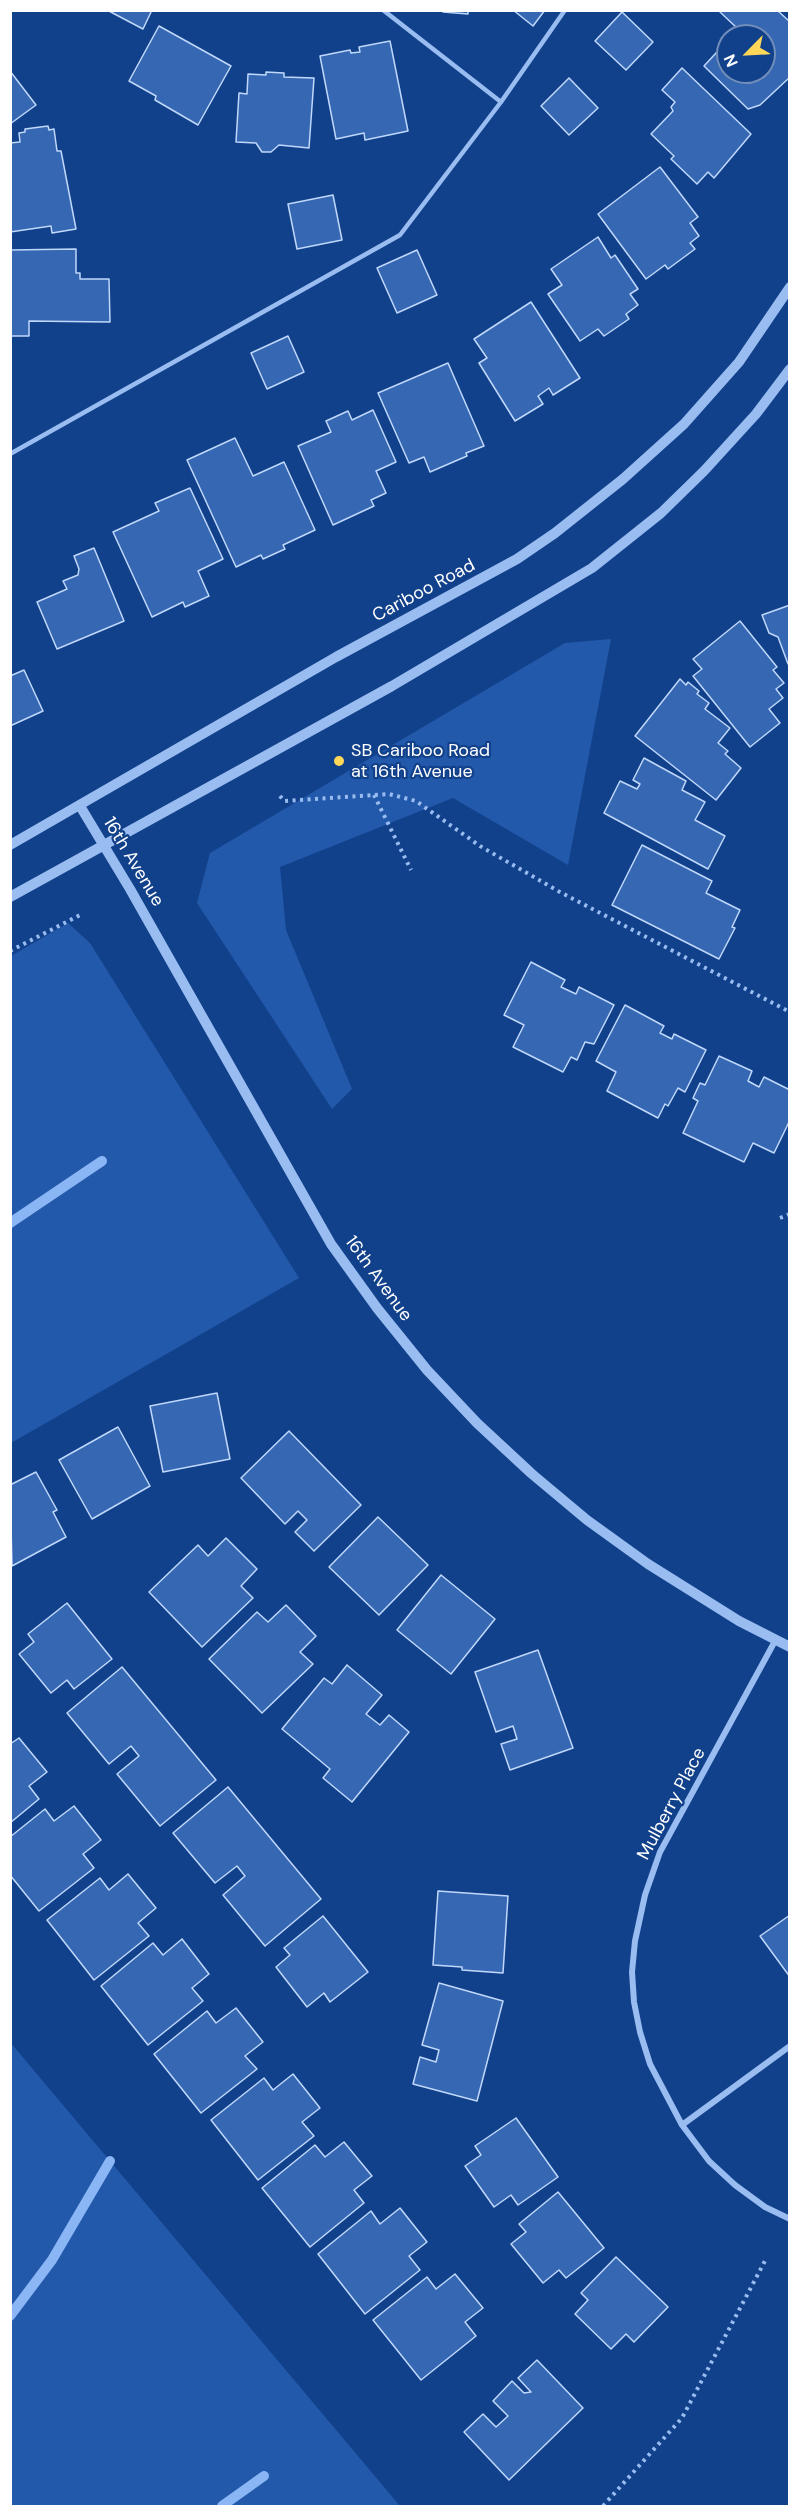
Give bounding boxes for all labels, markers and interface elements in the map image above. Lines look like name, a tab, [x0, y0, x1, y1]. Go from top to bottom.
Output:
north arrow	[716, 24, 776, 84]
text: N	[719, 51, 743, 70]
street label: Cariboo Road	[369, 555, 479, 627]
place label: SB Cariboo Road at 16th Avenue	[351, 740, 490, 783]
marker: SB Cariboo Road at 16th Avenue	[332, 754, 346, 768]
street label: 16th Avenue	[98, 813, 168, 911]
street label: 16th Avenue	[340, 1232, 416, 1326]
street label: Mulberry Place	[633, 1744, 711, 1864]

